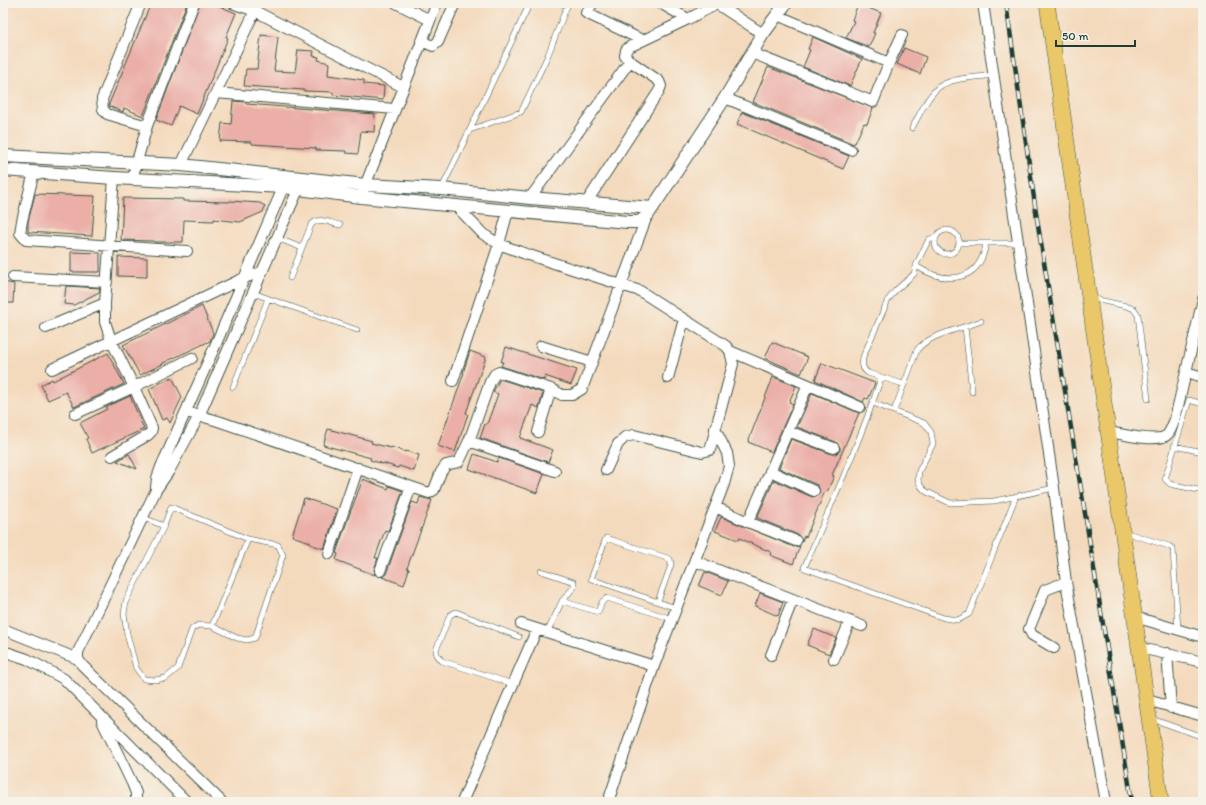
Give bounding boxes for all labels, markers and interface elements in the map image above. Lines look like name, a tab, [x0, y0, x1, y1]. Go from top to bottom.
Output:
scale bar	[1056, 22, 1135, 48]
text: 50 m	[1062, 29, 1088, 43]

